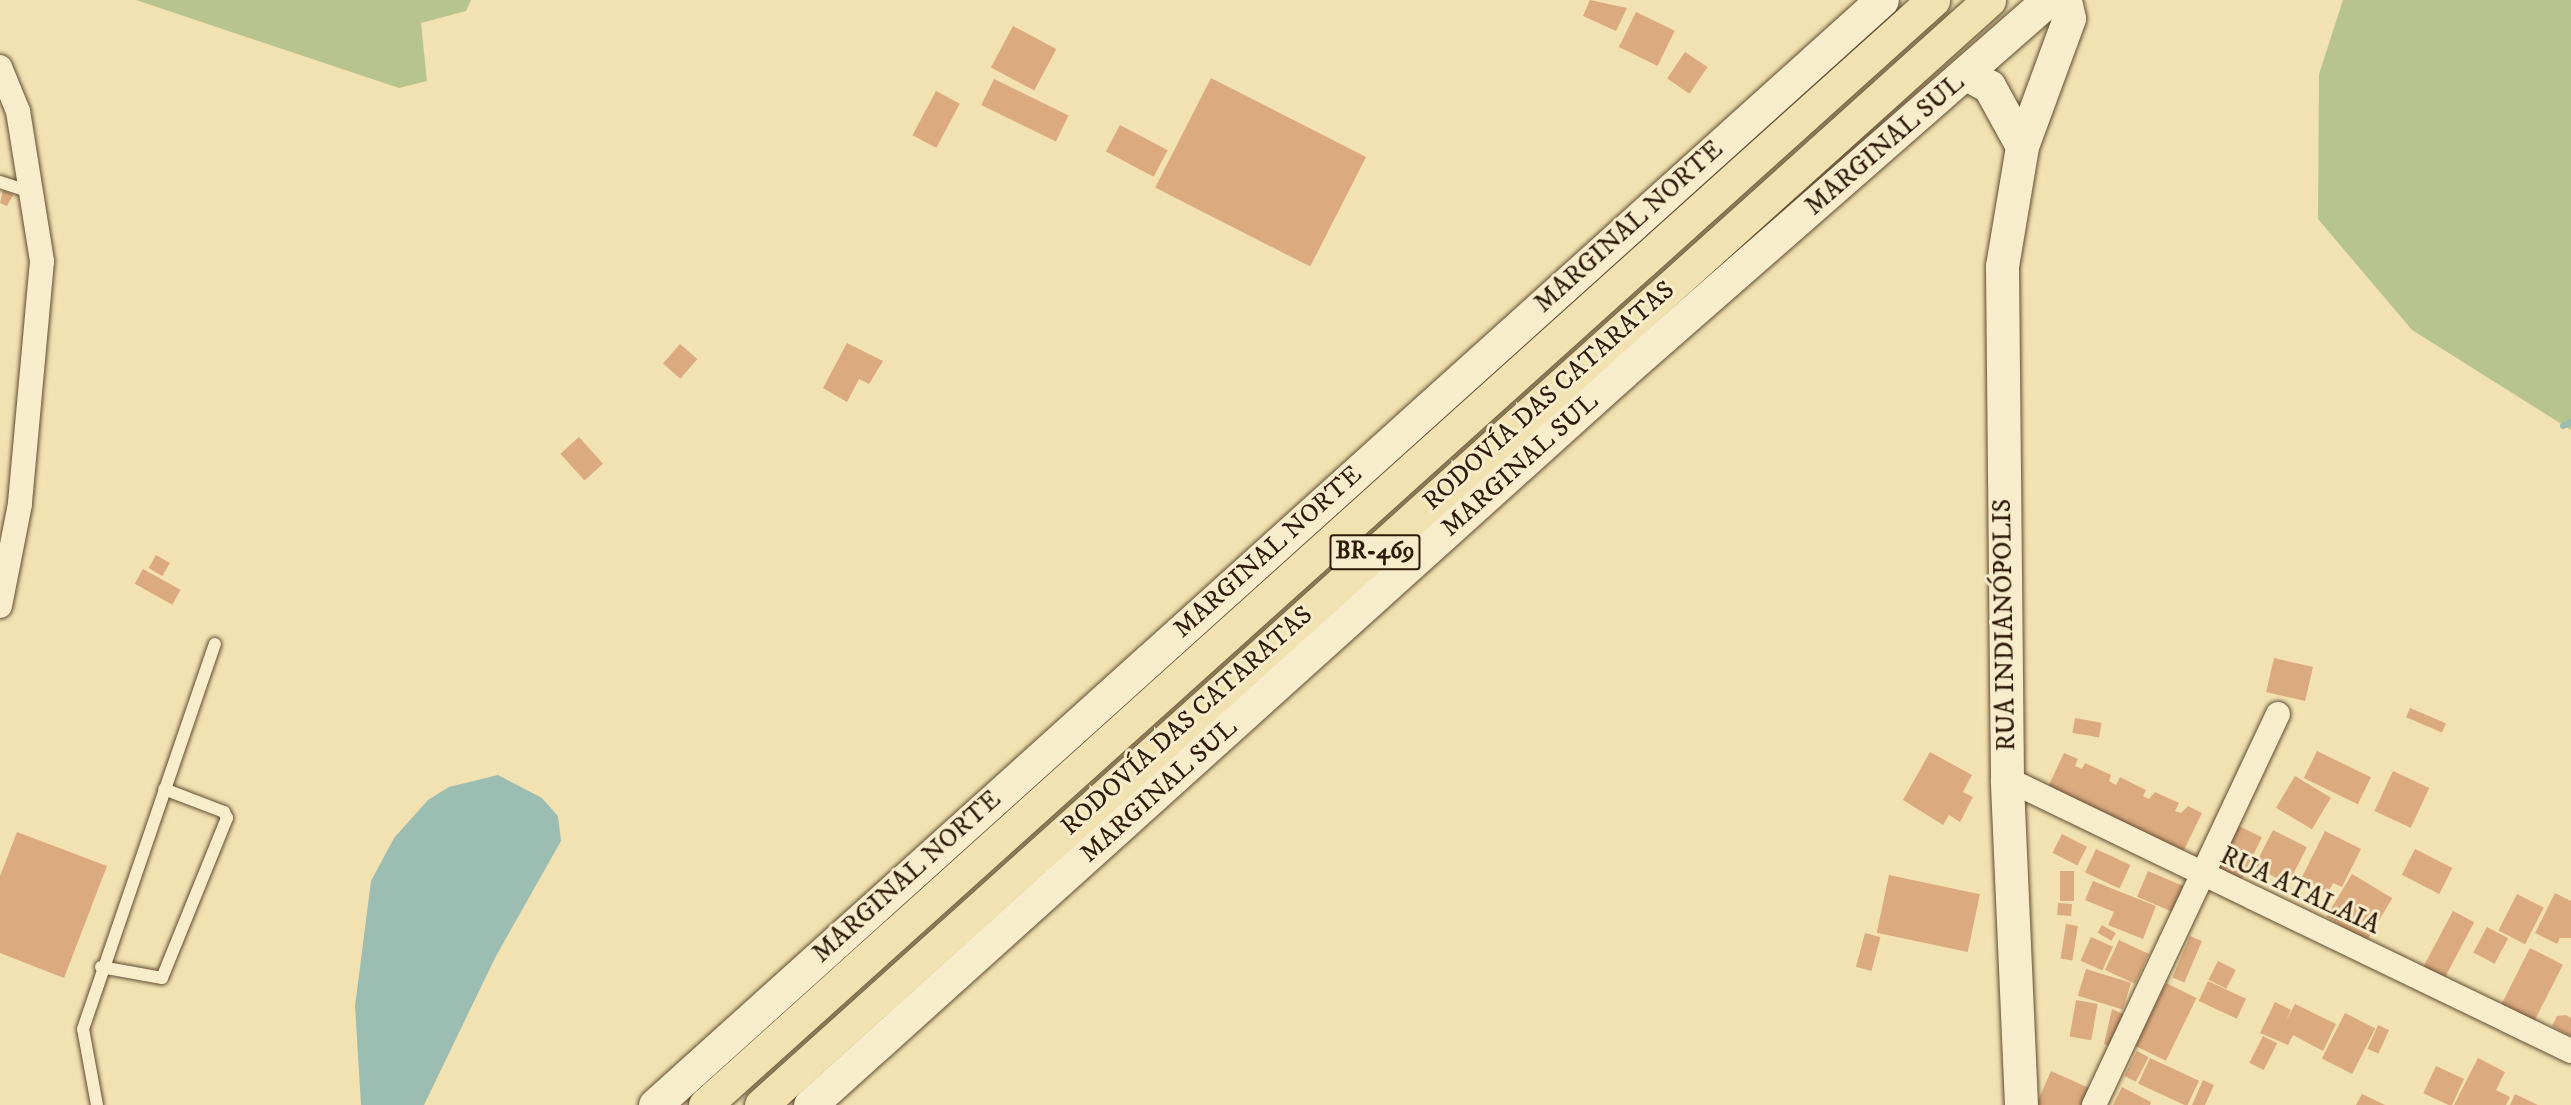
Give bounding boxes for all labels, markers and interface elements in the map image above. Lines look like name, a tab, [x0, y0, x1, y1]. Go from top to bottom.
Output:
street label: MARGINAL SUL	[1799, 67, 1971, 223]
street label: MARGINAL NORTE	[1528, 134, 1730, 320]
street label: RODOVÍA DAS CATARATAS	[1417, 275, 1681, 517]
street label: MARGINAL SUL	[1435, 386, 1605, 544]
street label: MARGINAL NORTE	[1167, 459, 1369, 645]
street label: RUA INDIANÓPOLIS	[1987, 499, 2023, 751]
road number: BR-469	[1328, 531, 1422, 573]
street label: RODOVÍA DAS CATARATAS	[1055, 600, 1319, 842]
street label: MARGINAL SUL	[1074, 712, 1244, 870]
street label: MARGINAL NORTE	[806, 784, 1008, 970]
street label: RUA ATALAIA	[2215, 840, 2385, 942]

